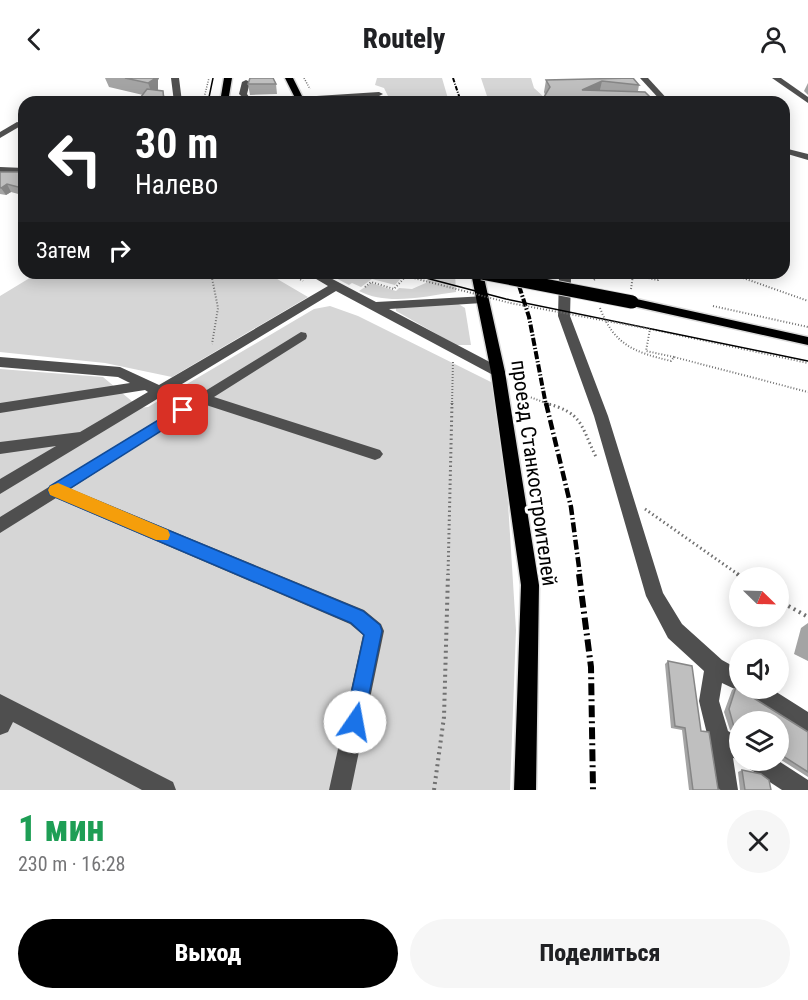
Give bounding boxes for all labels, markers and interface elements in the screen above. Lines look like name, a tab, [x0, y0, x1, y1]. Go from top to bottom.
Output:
icon: back	[18, 23, 51, 56]
text: Routely	[363, 23, 445, 55]
icon: person	[757, 23, 790, 56]
text: 30 m	[135, 119, 218, 168]
icon: left	[36, 120, 114, 198]
text: Налево	[135, 169, 218, 201]
icon: right	[103, 234, 136, 267]
text: Затем	[36, 238, 91, 263]
street label: проезд Станкостроителей	[506, 358, 562, 588]
pin	[157, 384, 208, 435]
icon: arrive	[166, 393, 199, 426]
north arrow	[729, 567, 789, 627]
map controls	[729, 567, 789, 771]
button: sound	[729, 639, 789, 699]
position arrow	[323, 690, 387, 754]
button: layers	[729, 711, 789, 771]
text: 1 мин	[18, 808, 104, 850]
button: close	[727, 810, 790, 873]
text: 230 m · 16:28	[18, 852, 125, 876]
button: Выход	[18, 919, 398, 988]
button: Поделиться	[410, 919, 790, 988]

